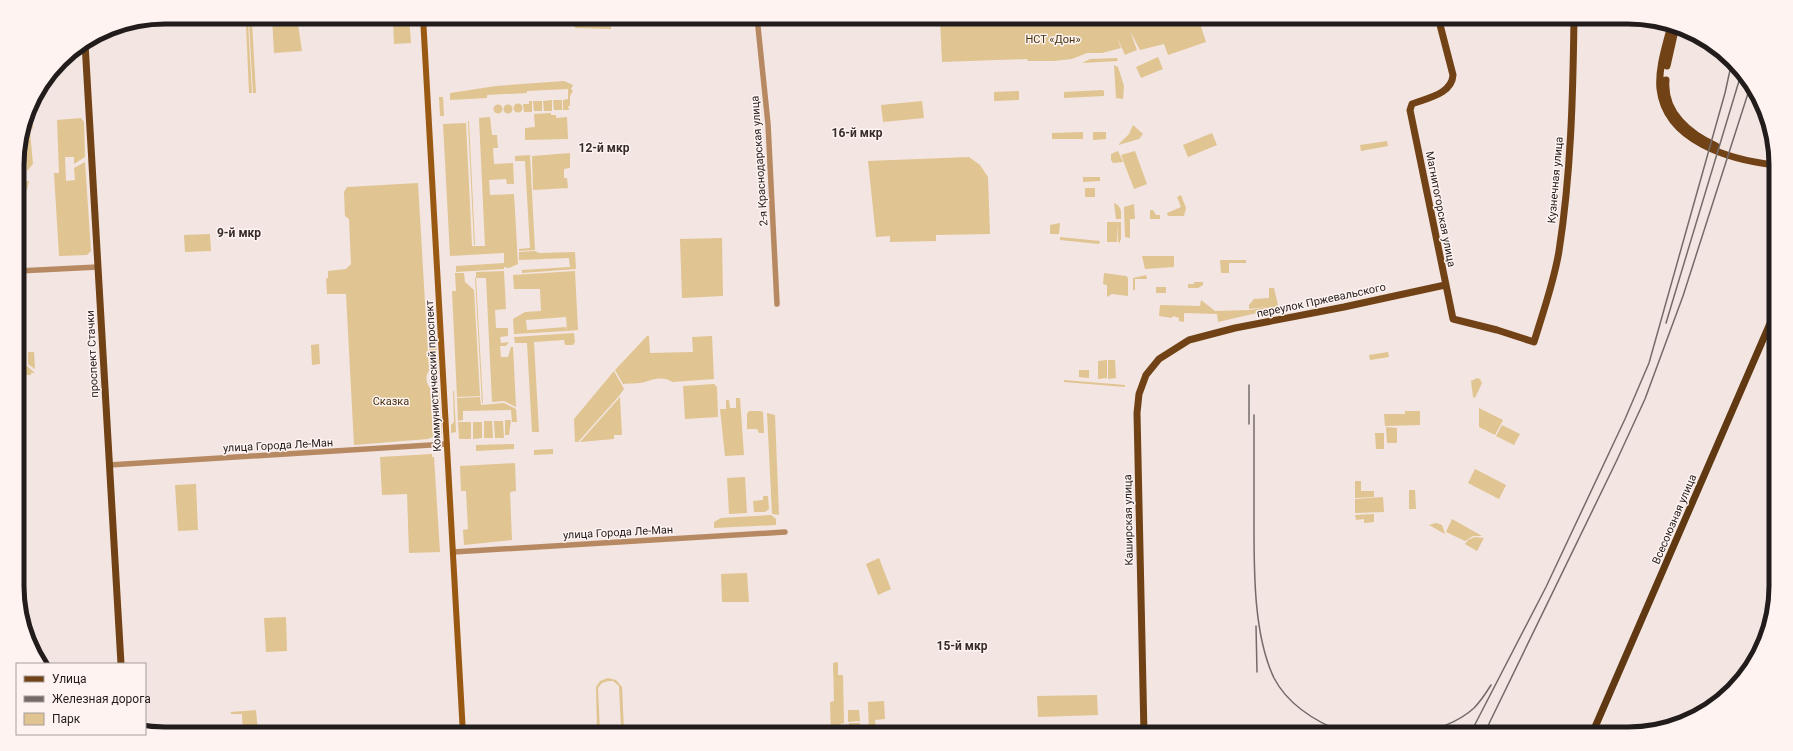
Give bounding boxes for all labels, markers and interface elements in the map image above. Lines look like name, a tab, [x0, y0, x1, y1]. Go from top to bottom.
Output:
park label: НСТ «Дон»	[1025, 33, 1081, 46]
street label: 2-я Краснодарская улица	[748, 95, 771, 227]
district label: 16-й мкр	[832, 126, 883, 140]
street label: Кузнечная улица	[1545, 136, 1566, 224]
district label: 12-й мкр	[579, 141, 630, 155]
street label: Магнитогорская улица	[1423, 150, 1458, 268]
district label: 9-й мкр	[217, 226, 261, 240]
street label: переулок Пржевальского	[1255, 280, 1387, 321]
street label: Коммунистический проспект	[423, 299, 444, 452]
street label: проспект Стачки	[84, 310, 101, 398]
park label: Сказка	[373, 395, 409, 408]
street label: улица Города Ле-Ман	[223, 436, 333, 455]
street label: Всесоюзная улица	[1650, 472, 1699, 566]
street label: Каширская улица	[1121, 474, 1136, 566]
street label: улица Города Ле-Ман	[563, 523, 673, 542]
district label: 15-й мкр	[937, 639, 988, 653]
legend	[16, 663, 146, 735]
text: Улица	[52, 672, 87, 686]
text: Железная дорога	[52, 692, 151, 706]
text: Парк	[52, 712, 81, 726]

